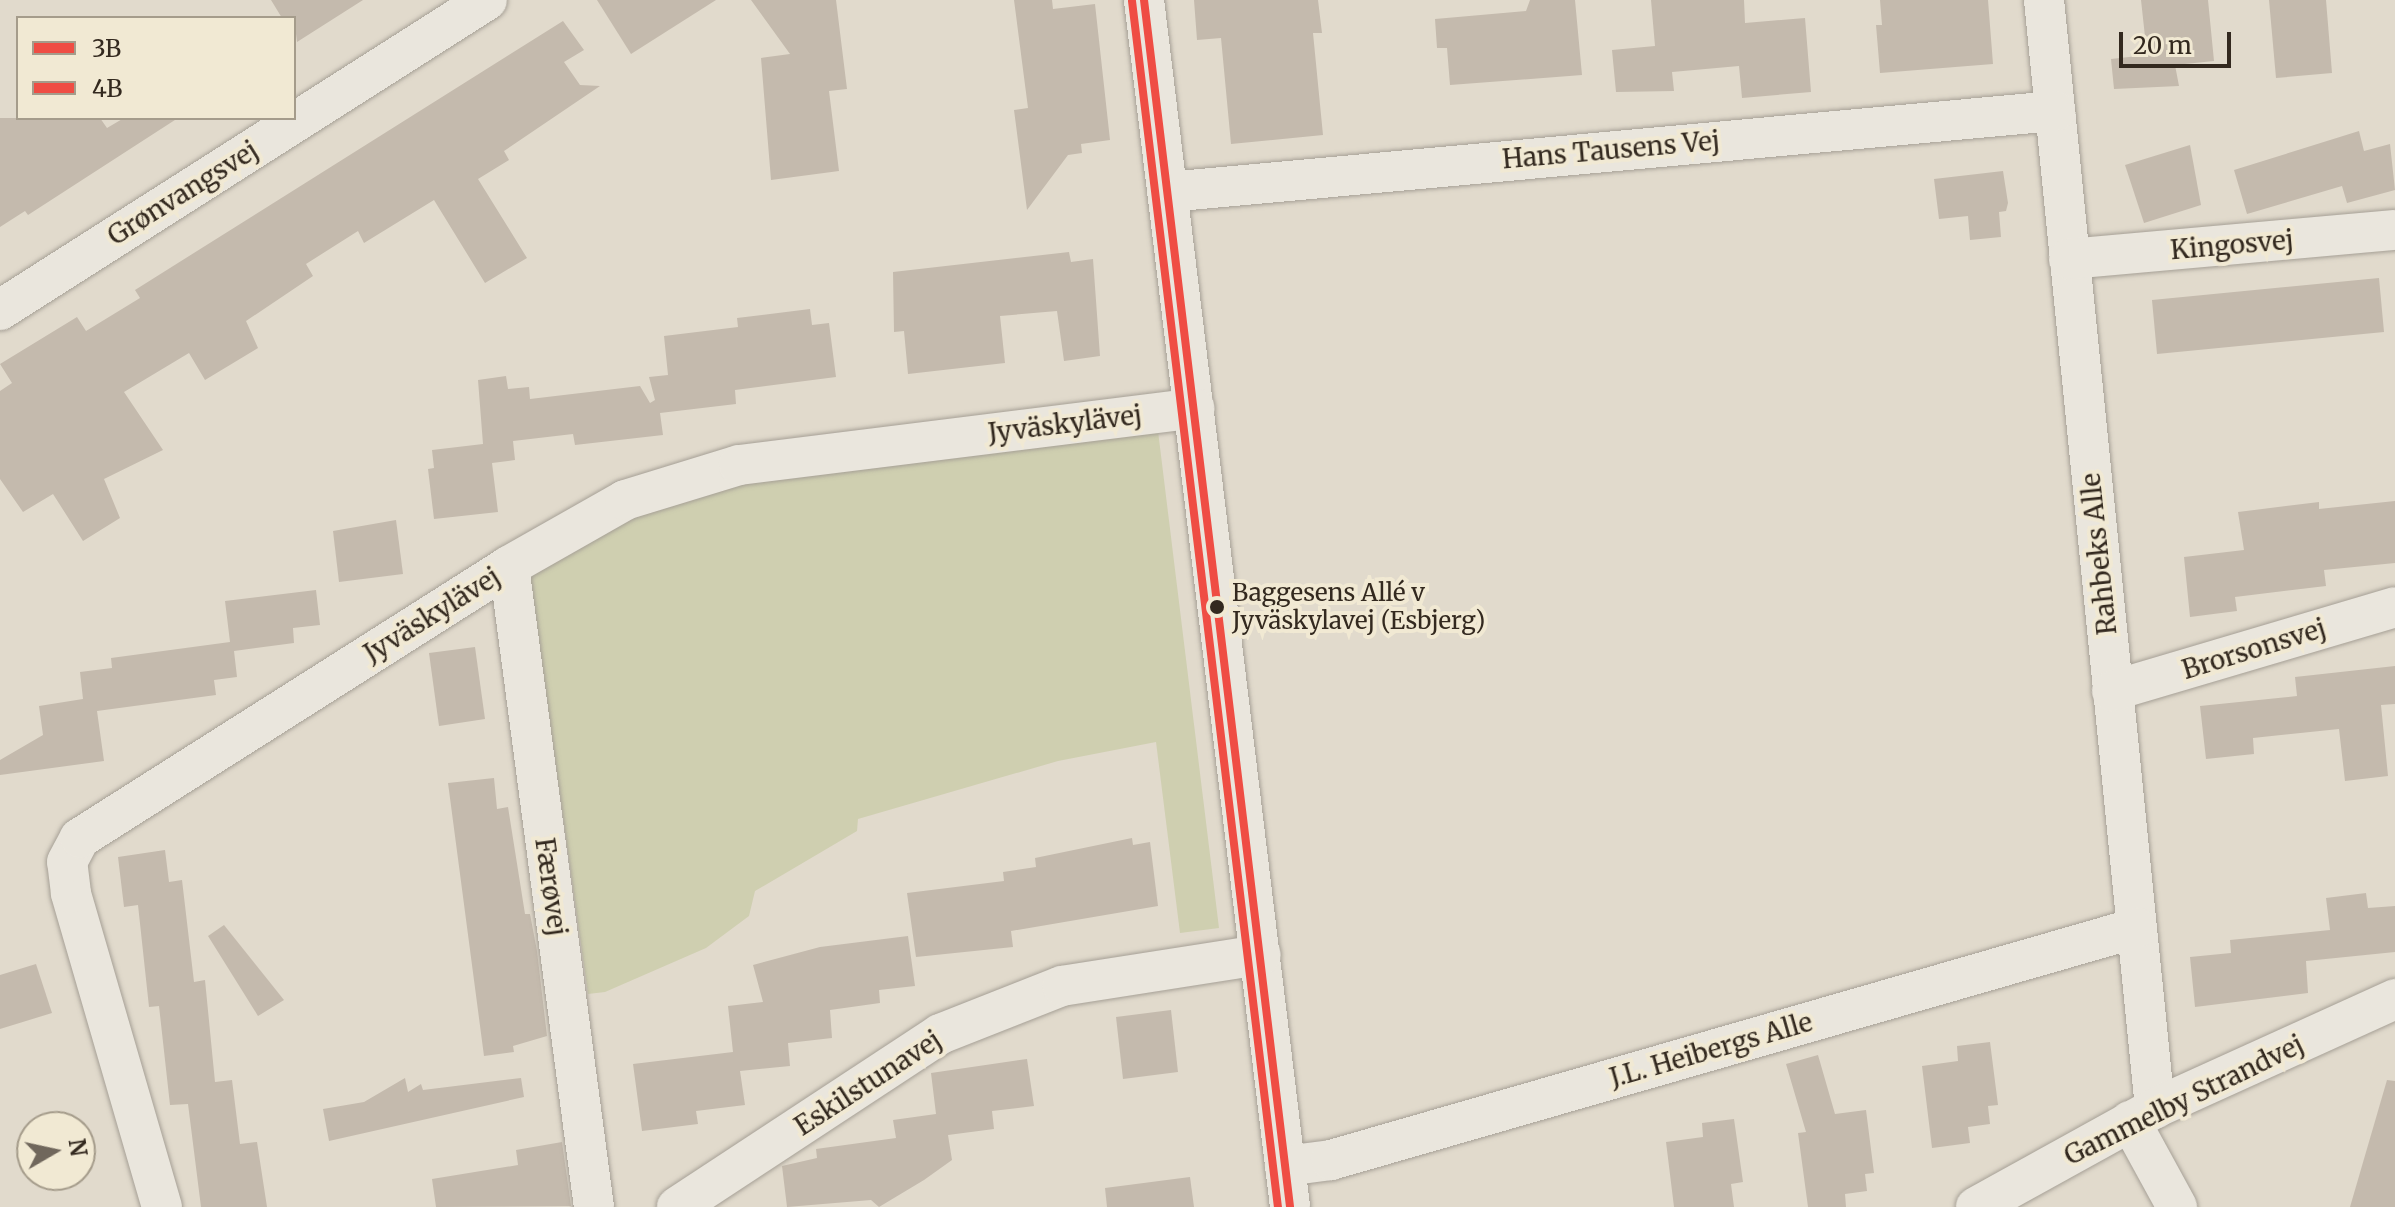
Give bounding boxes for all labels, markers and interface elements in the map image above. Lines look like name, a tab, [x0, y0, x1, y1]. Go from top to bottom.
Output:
legend	[16, 16, 296, 120]
scale bar	[2123, 16, 2235, 66]
text: 20 m	[2133, 30, 2192, 61]
text: 3B	[92, 33, 121, 64]
text: 4B	[92, 73, 122, 104]
street label: Hans Tausens Vej	[1501, 125, 1721, 175]
street label: Grønvangsvej	[102, 134, 264, 252]
street label: Kingosvej	[2169, 224, 2295, 266]
street label: Jyväskylävej	[986, 399, 1144, 449]
street label: Rahbeks Alle	[2075, 472, 2123, 636]
street label: Jyväskylävej	[358, 561, 506, 669]
place label: Baggesens Allé v Jyväskylavej (Esbjerg)	[1232, 579, 1485, 635]
marker: Baggesens Allé v Jyväskylavej (Esbjerg)	[1209, 599, 1225, 615]
street label: Brorsonsvej	[2178, 612, 2330, 686]
street label: Færøvej	[529, 836, 573, 938]
street label: J.L. Heibergs Alle	[1606, 1006, 1816, 1094]
street label: Eskilstunavej	[789, 1024, 947, 1142]
street label: Gammelby Strandvej	[2059, 1028, 2309, 1172]
north arrow	[16, 1111, 96, 1191]
text: N	[63, 1137, 93, 1158]

